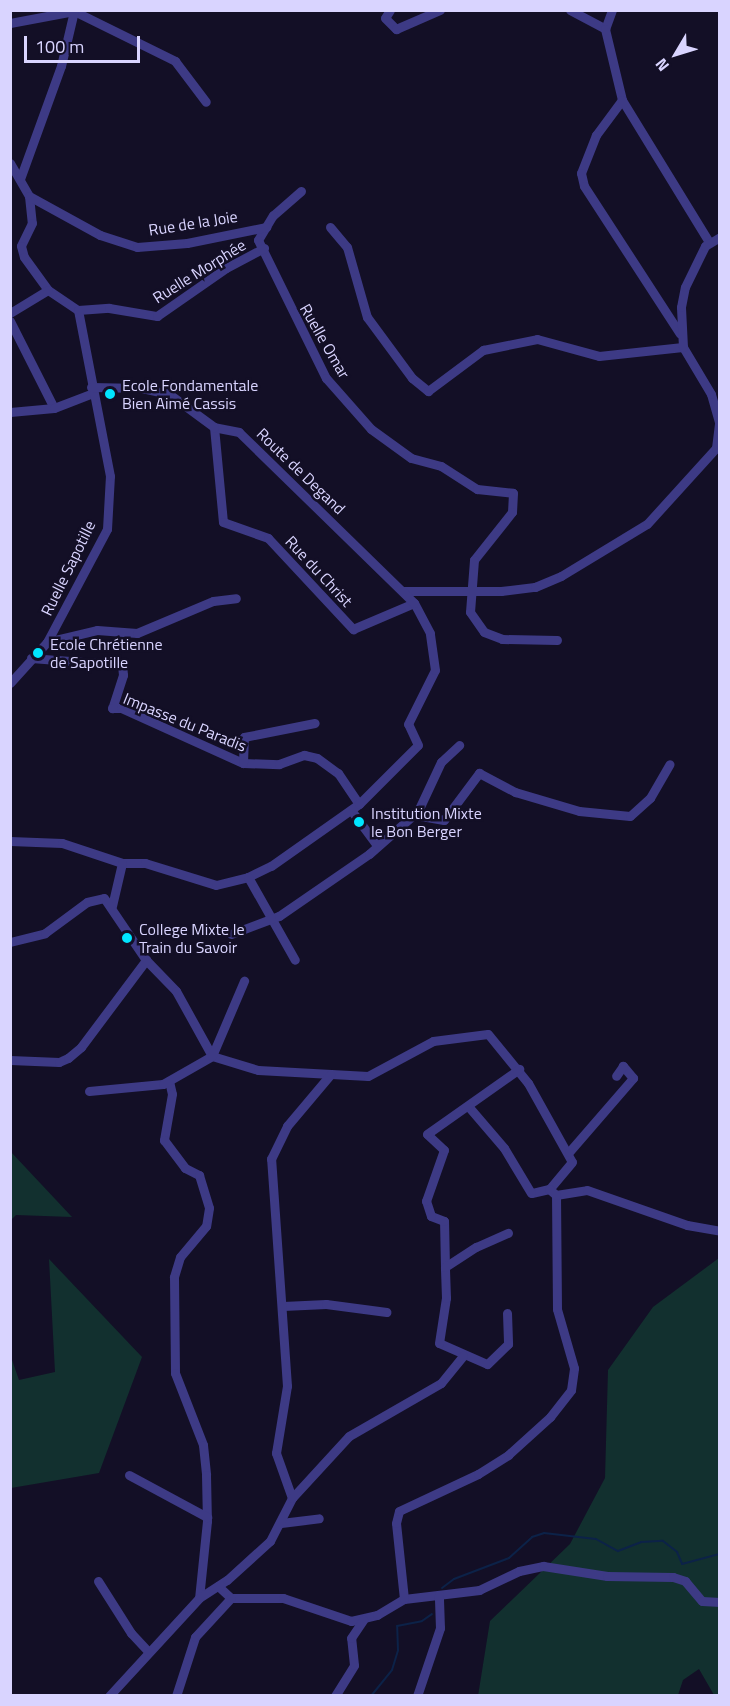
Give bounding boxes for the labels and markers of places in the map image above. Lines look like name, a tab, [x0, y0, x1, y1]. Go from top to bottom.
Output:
place label: Ecole Fondamentale Bien Aimé Cassis	[122, 375, 258, 413]
marker: Ecole Fondamentale Bien Aimé Cassis	[103, 387, 117, 401]
place label: Ecole Chrétienne de Sapotille	[50, 634, 162, 672]
marker: Ecole Chrétienne de Sapotille	[31, 646, 45, 660]
place label: Institution Mixte le Bon Berger	[371, 803, 482, 841]
marker: Institution Mixte le Bon Berger	[352, 815, 366, 829]
place label: College Mixte le Train du Savoir	[139, 919, 244, 957]
marker: College Mixte le Train du Savoir	[120, 931, 134, 945]

